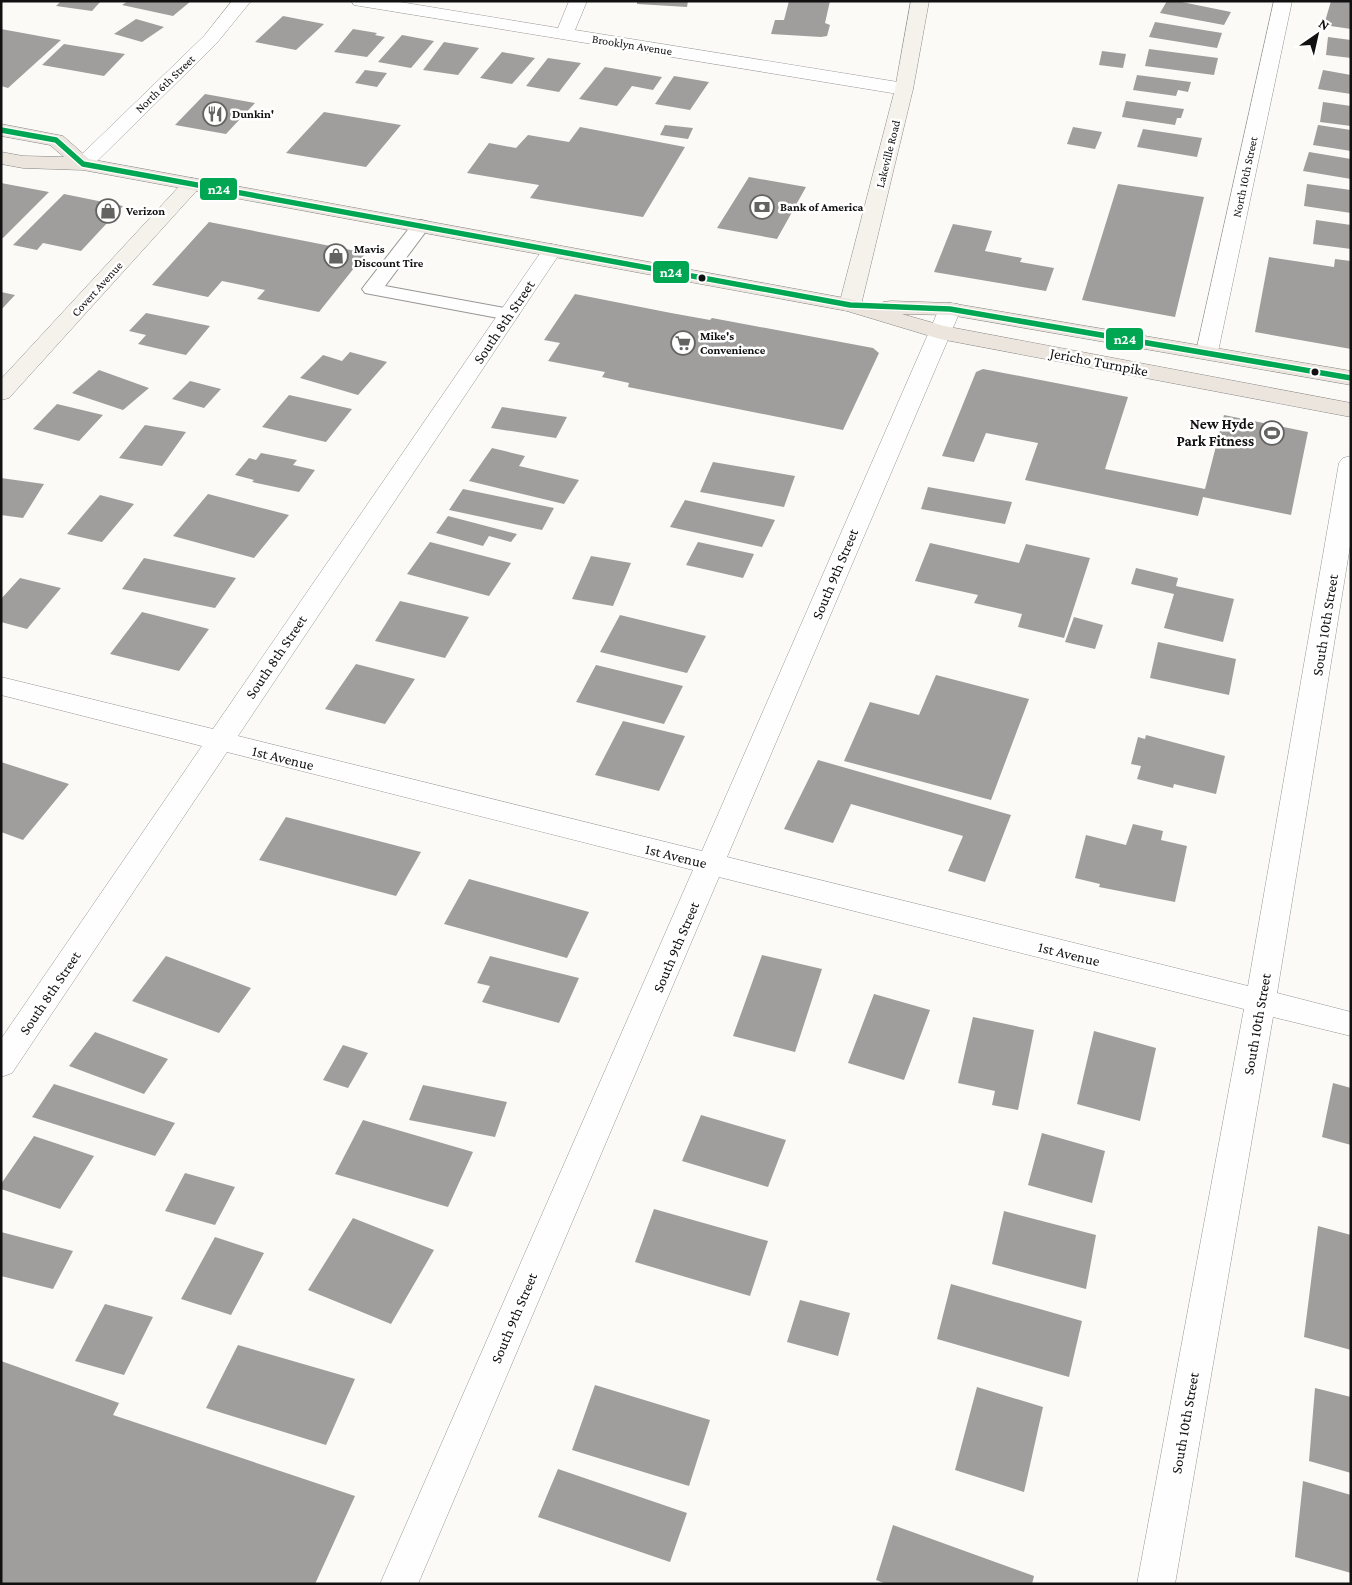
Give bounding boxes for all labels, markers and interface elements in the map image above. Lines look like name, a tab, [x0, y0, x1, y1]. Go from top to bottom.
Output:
north arrow	[1292, 10, 1342, 60]
text: N	[1316, 15, 1333, 34]
street label: Brooklyn Avenue	[591, 32, 673, 58]
street label: North 6th Street	[132, 51, 198, 116]
restaurant icon: Dunkin'	[202, 101, 228, 127]
place label: Dunkin'	[232, 107, 274, 121]
street label: Lakeville Road	[873, 118, 903, 189]
street label: North 10th Street	[1230, 134, 1261, 219]
line badge: n24	[199, 177, 238, 201]
text: n24	[208, 181, 231, 197]
bank icon: Bank of America	[749, 194, 775, 220]
shop icon: Verizon	[95, 198, 121, 224]
place label: Bank of America	[780, 200, 864, 214]
place label: Verizon	[125, 204, 165, 218]
place label: Mavis Discount Tire	[354, 242, 424, 270]
shop icon: Mavis Discount Tire	[323, 243, 349, 269]
street label: Covert Avenue	[69, 258, 125, 320]
line badge: n24	[652, 260, 690, 284]
text: n24	[660, 264, 683, 280]
unlabelled marker	[697, 273, 707, 283]
street label: South 8th Street	[470, 276, 538, 367]
line badge: n24	[1105, 327, 1144, 351]
place label: Mike's Convenience	[700, 329, 766, 357]
supermarket icon: Mike's Convenience	[670, 330, 696, 356]
text: n24	[1114, 331, 1137, 347]
street label: Jericho Turnpike	[1046, 344, 1150, 380]
unlabelled marker	[1310, 367, 1320, 377]
place label: New Hyde Park Fitness	[1176, 416, 1254, 449]
sports icon: New Hyde Park Fitness	[1259, 420, 1285, 446]
street label: South 9th Street	[809, 525, 862, 622]
street label: South 10th Street	[1309, 572, 1341, 677]
street label: South 8th Street	[242, 611, 310, 702]
street label: 1st Avenue	[251, 743, 316, 773]
street label: 1st Avenue	[644, 841, 709, 871]
street label: South 9th Street	[650, 898, 703, 995]
street label: 1st Avenue	[1037, 939, 1102, 969]
street label: South 8th Street	[16, 947, 84, 1038]
street label: South 10th Street	[1240, 971, 1274, 1076]
street label: South 9th Street	[488, 1269, 541, 1366]
street label: South 10th Street	[1168, 1370, 1202, 1475]

